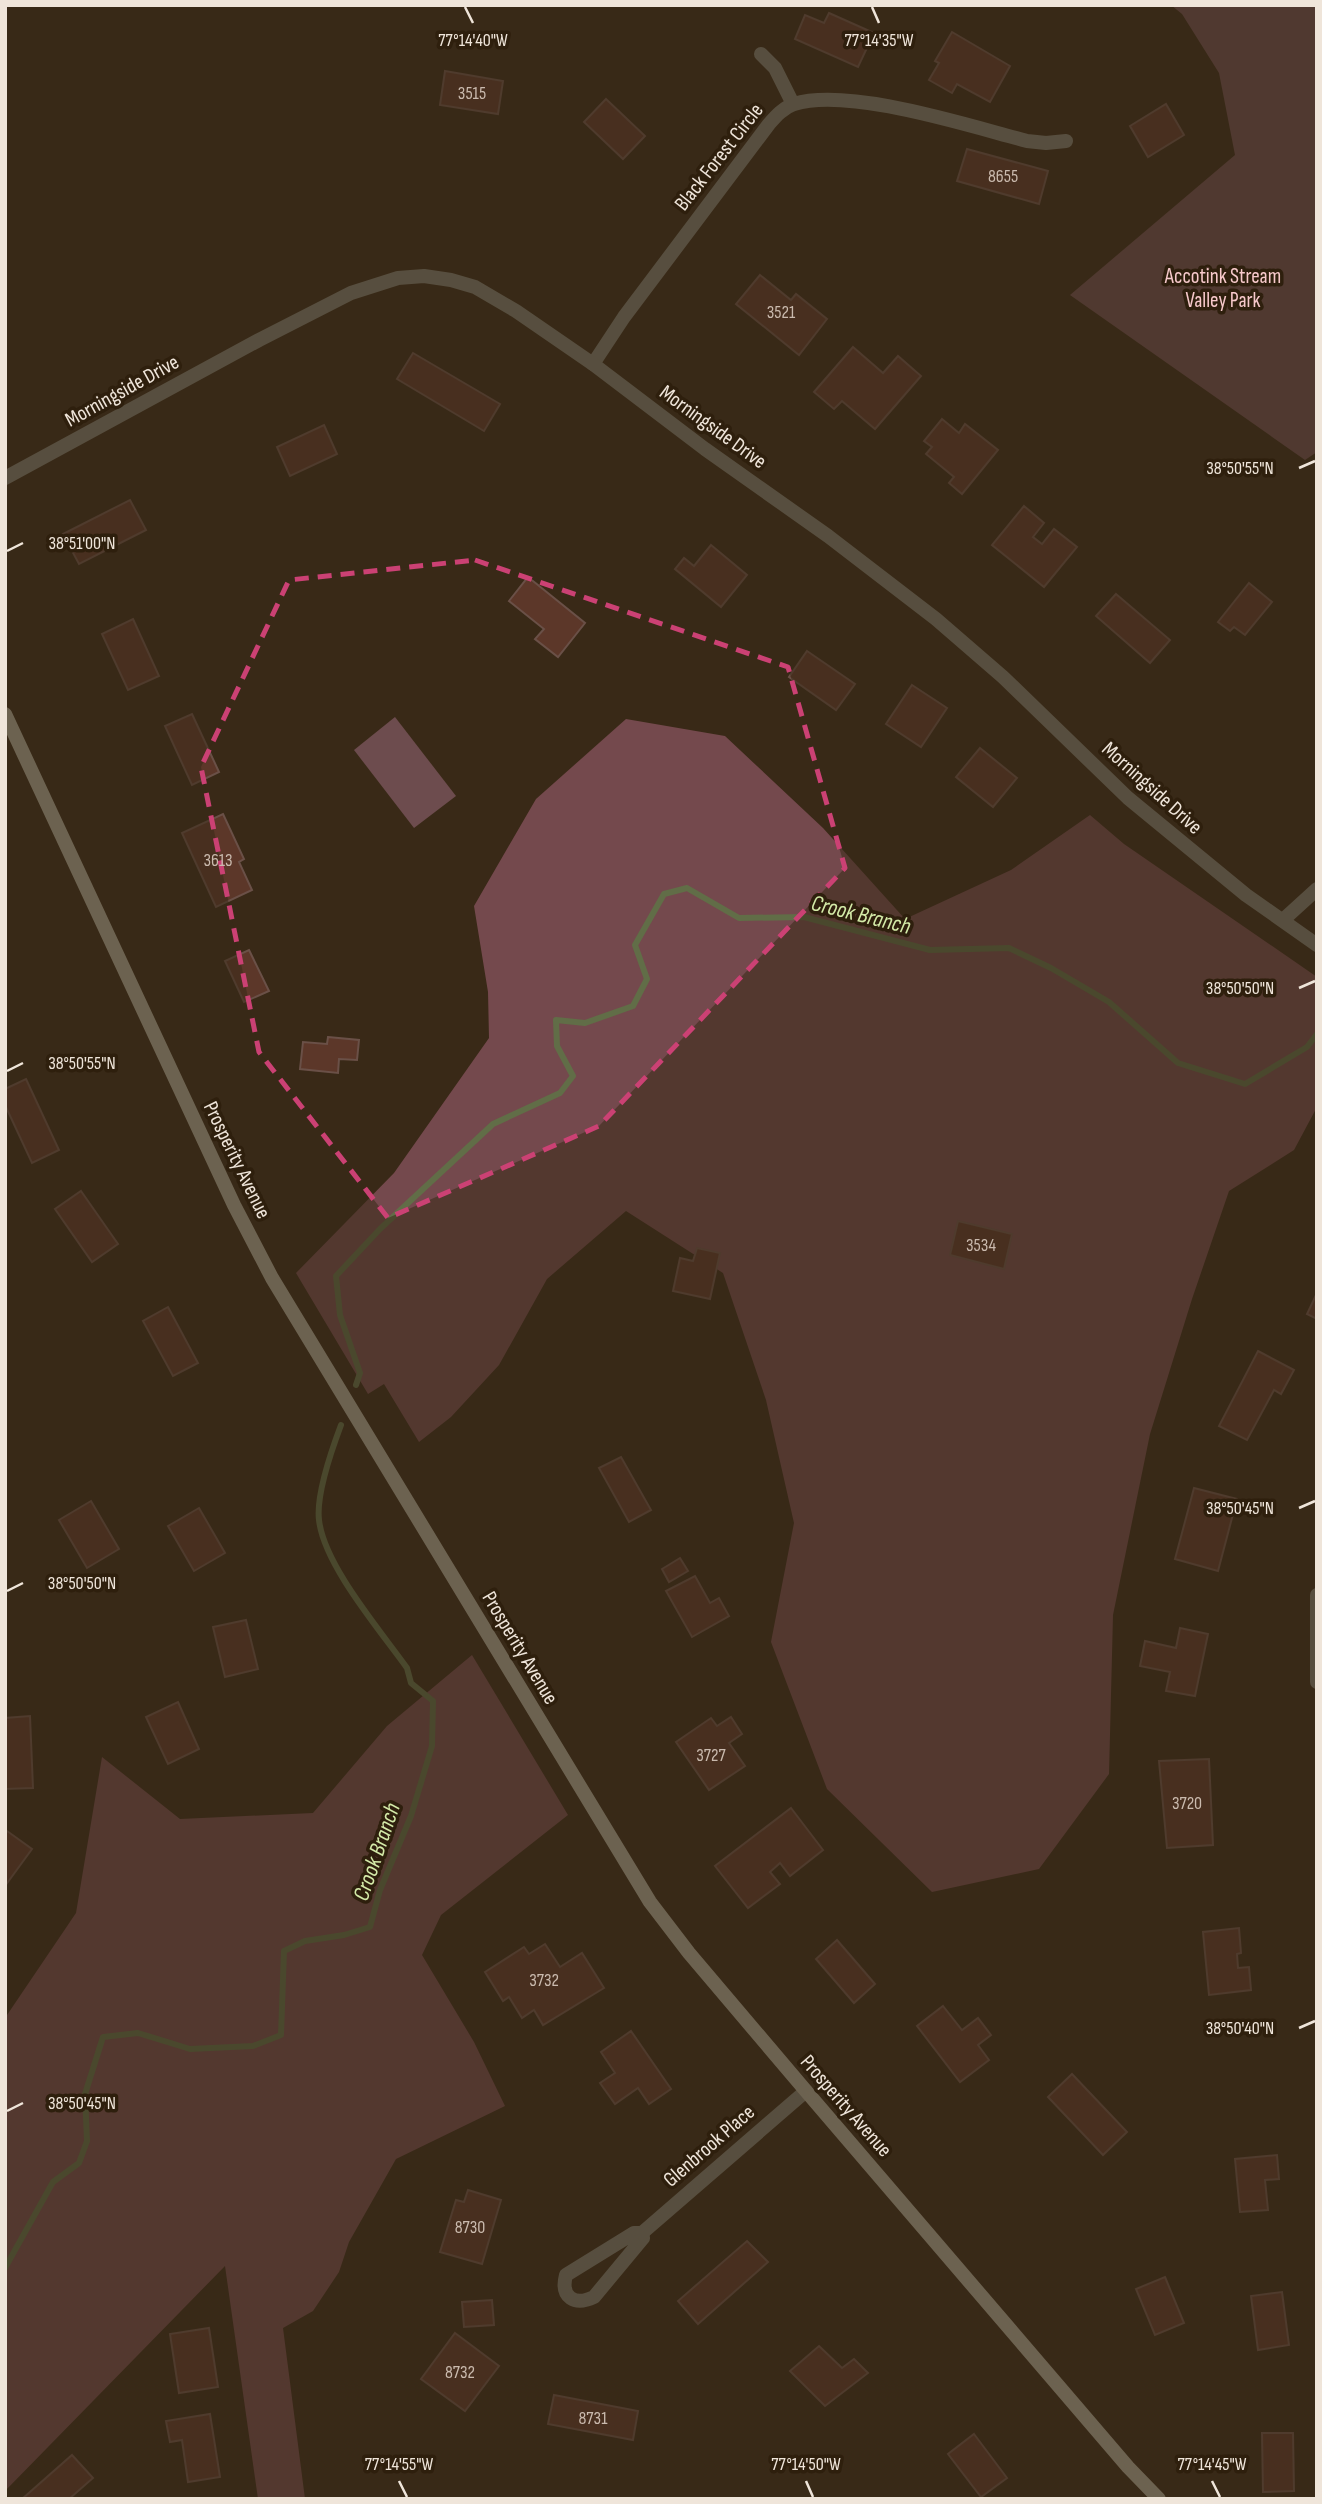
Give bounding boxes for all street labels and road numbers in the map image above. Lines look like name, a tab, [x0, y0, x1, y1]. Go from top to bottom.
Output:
street label: Black Forest Circle	[669, 98, 769, 216]
street label: Morningside Drive	[61, 349, 183, 433]
street label: Morningside Drive	[655, 380, 771, 474]
street label: Morningside Drive	[1097, 737, 1207, 839]
street label: Prosperity Avenue	[198, 1097, 276, 1223]
street label: Prosperity Avenue	[477, 1587, 563, 1709]
street label: Prosperity Avenue	[795, 2050, 897, 2162]
street label: Glenbrook Place	[658, 2100, 760, 2192]

